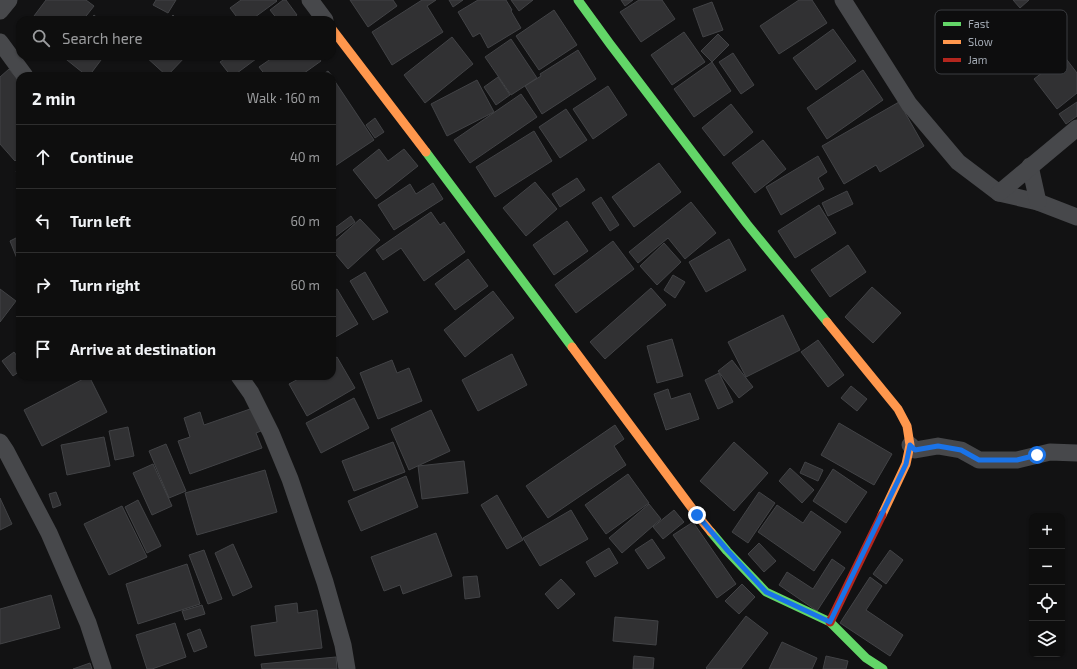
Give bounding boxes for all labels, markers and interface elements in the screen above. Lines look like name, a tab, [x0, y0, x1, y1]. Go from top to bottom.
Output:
legend	[935, 10, 1067, 74]
search box	[16, 16, 336, 60]
text: Fast	[968, 17, 990, 30]
icon: search	[30, 27, 52, 49]
text: Search here	[62, 29, 143, 47]
text: Slow	[968, 35, 993, 48]
text: Jam	[968, 53, 987, 66]
text: 2 min	[32, 88, 75, 108]
text: Walk · 160 m	[247, 90, 320, 106]
icon: ahead	[32, 146, 54, 168]
text: Continue	[70, 148, 133, 166]
text: 40 m	[290, 149, 320, 165]
icon: left	[32, 210, 54, 232]
text: Turn left	[70, 212, 131, 230]
text: 60 m	[290, 213, 320, 229]
icon: right	[32, 274, 54, 296]
text: Turn right	[70, 276, 140, 294]
text: 60 m	[290, 277, 320, 293]
icon: arrive	[32, 338, 54, 360]
text: Arrive at destination	[70, 340, 216, 358]
route start	[1028, 446, 1046, 464]
route end	[688, 506, 706, 524]
map controls	[1029, 513, 1065, 657]
button: +	[1029, 513, 1065, 549]
button: −	[1029, 549, 1065, 585]
button: locate	[1029, 585, 1065, 621]
button: layers	[1029, 621, 1065, 657]

